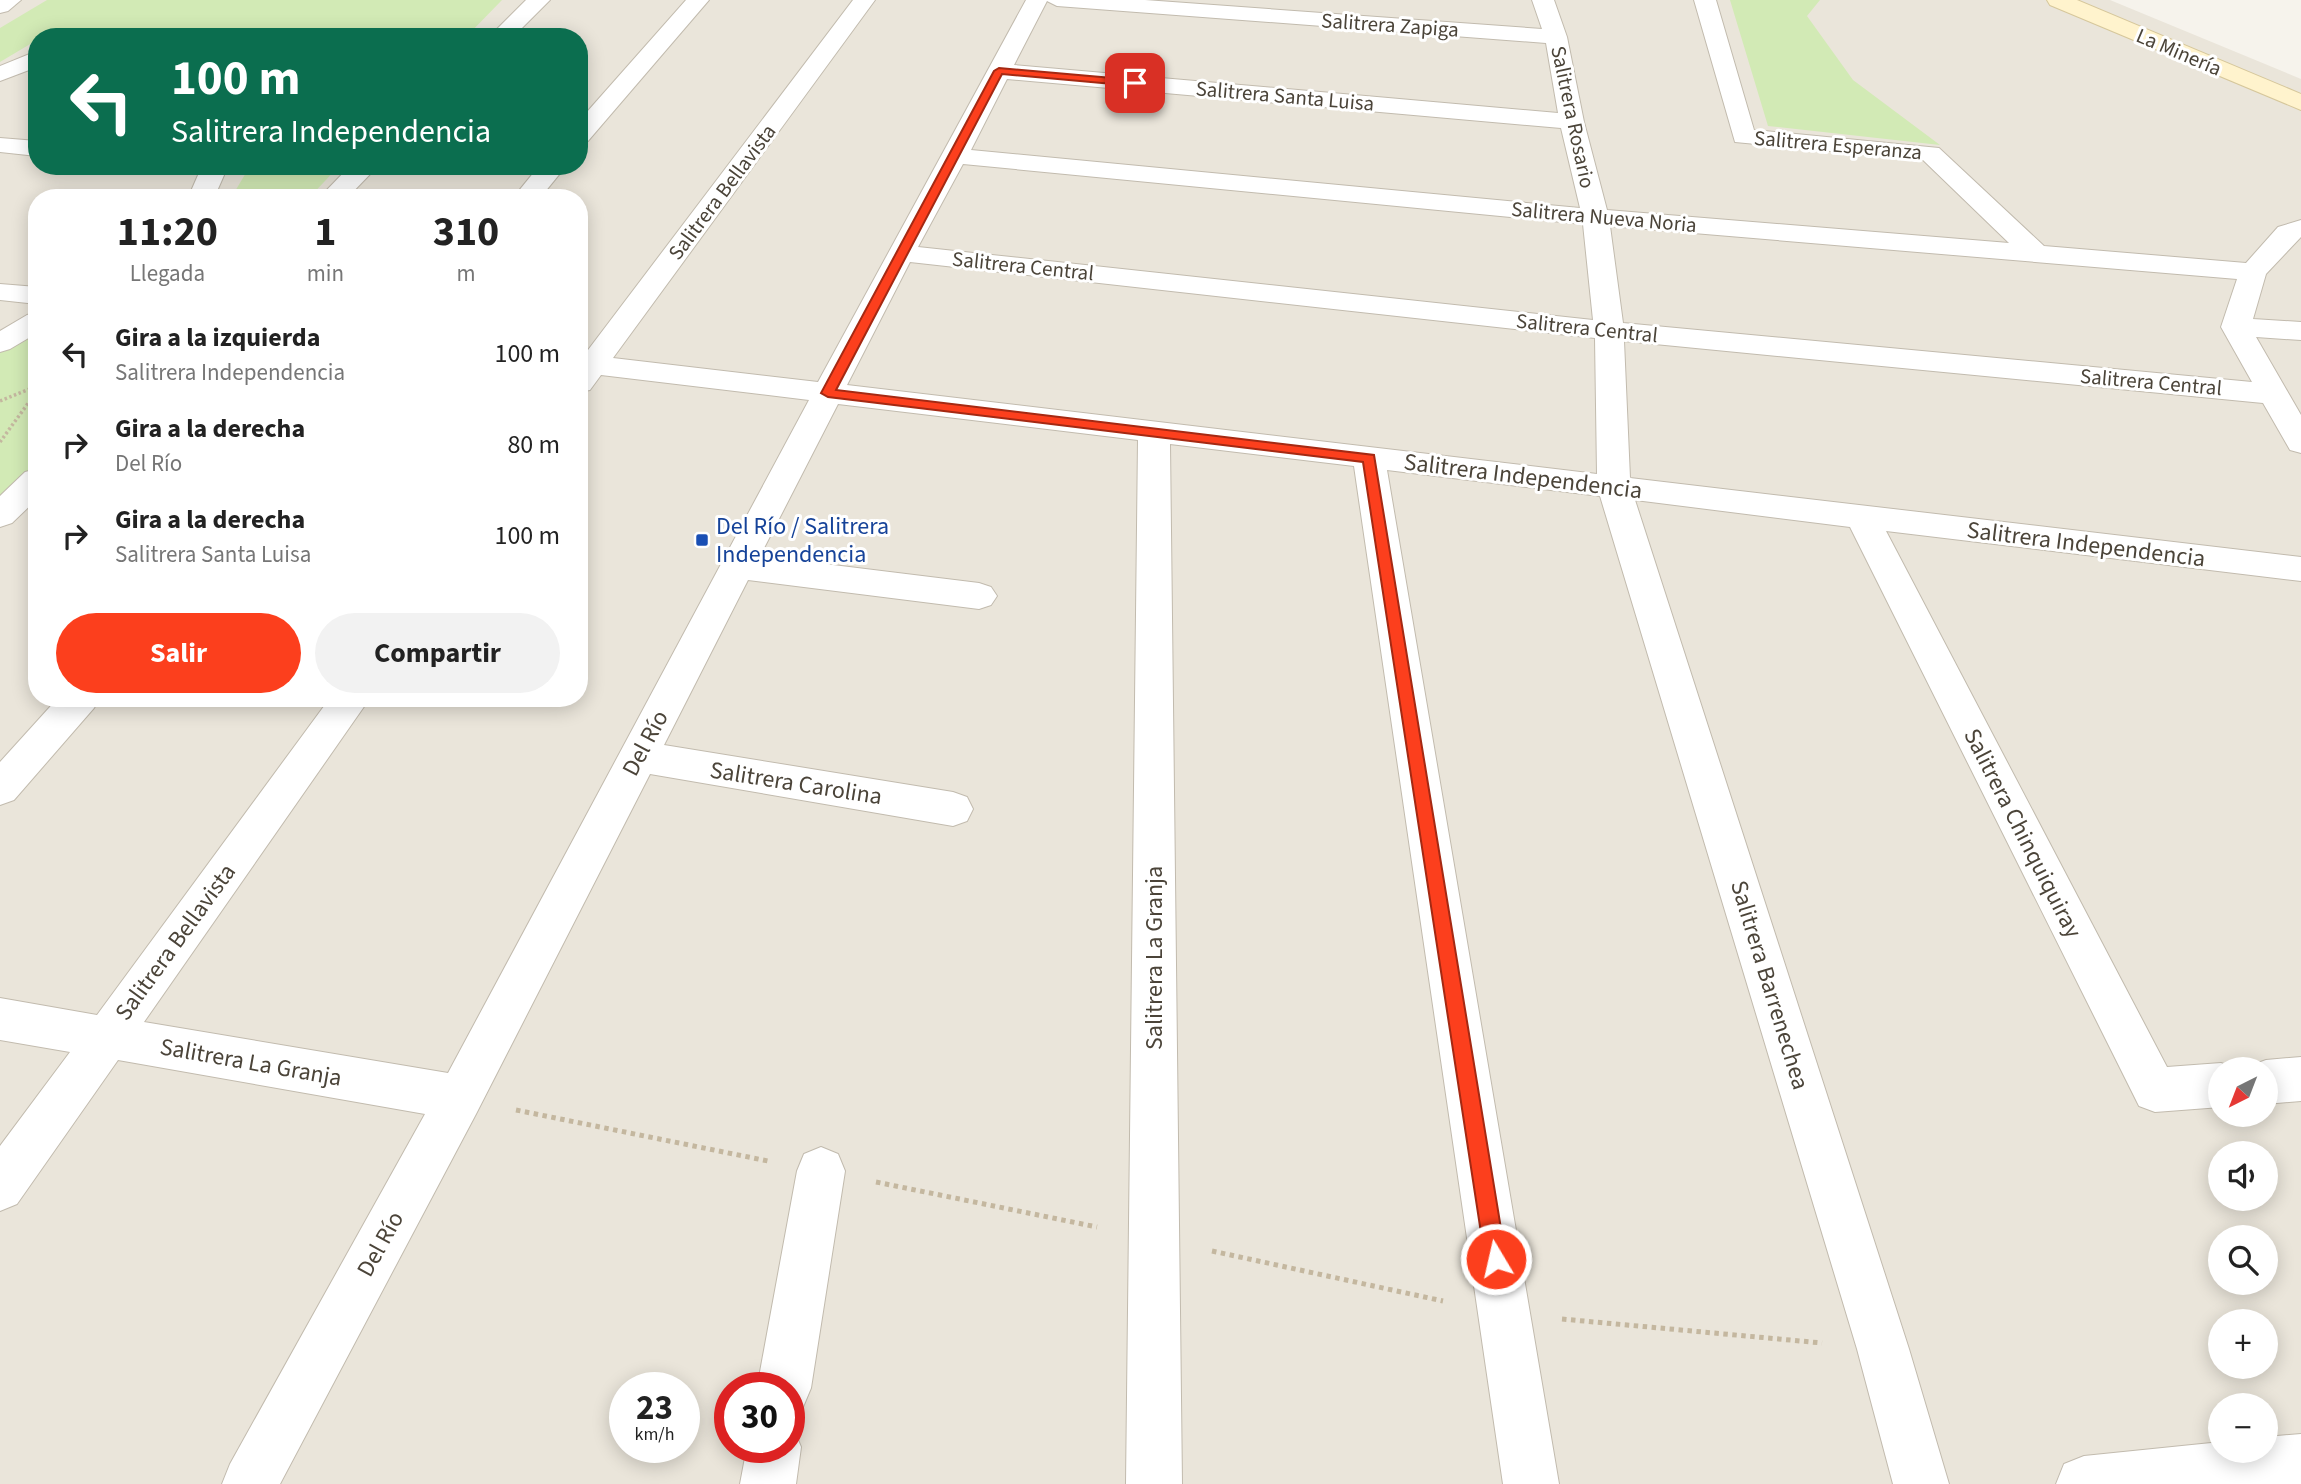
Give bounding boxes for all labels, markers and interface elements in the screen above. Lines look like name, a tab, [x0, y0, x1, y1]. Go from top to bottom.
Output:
street label: Salitrera Zapiga	[1320, 5, 1460, 45]
street label: La Minería	[2132, 21, 2226, 83]
street label: Salitrera Rosario	[1543, 43, 1603, 191]
text: 100 m	[171, 44, 300, 114]
pin	[1105, 53, 1165, 113]
icon: left	[56, 56, 147, 147]
icon: arrive	[1116, 64, 1154, 102]
street label: Salitrera Santa Luisa	[1194, 73, 1376, 119]
text: Salitrera Independencia	[171, 109, 491, 155]
street label: Salitrera Bellavista	[661, 118, 783, 266]
street label: Salitrera Esperanza	[1753, 123, 1923, 167]
street label: Salitrera Nueva Noria	[1510, 194, 1698, 240]
text: 11:20	[117, 202, 218, 262]
text: 1	[314, 202, 336, 262]
text: 310	[433, 202, 499, 262]
street label: Salitrera Central	[951, 244, 1095, 288]
text: Llegada	[130, 257, 205, 290]
text: min	[307, 257, 344, 290]
text: m	[456, 257, 476, 290]
street label: Salitrera Central	[1515, 306, 1659, 350]
text: Gira a la izquierda	[115, 319, 320, 356]
icon: left	[56, 335, 94, 373]
text: 100 m	[494, 335, 560, 372]
text: Salitrera Independencia	[115, 356, 345, 389]
street label: Salitrera Central	[2079, 361, 2223, 403]
text: Gira a la derecha	[115, 410, 305, 447]
icon: right	[56, 426, 94, 464]
text: 80 m	[507, 426, 560, 463]
street label: Salitrera Independencia	[1402, 445, 1644, 508]
text: Del Río	[115, 447, 182, 480]
text: Gira a la derecha	[115, 501, 305, 538]
place label: Del Río / Salitrera Independencia	[716, 509, 889, 572]
street label: Salitrera Independencia	[1965, 513, 2207, 576]
icon: right	[56, 517, 94, 555]
text: 100 m	[494, 517, 560, 554]
marker: Del Río / Salitrera Independencia	[694, 532, 710, 548]
text: Salitrera Santa Luisa	[115, 538, 311, 571]
button: Salir	[56, 613, 301, 693]
button: Compartir	[315, 613, 560, 693]
street label: Del Río	[614, 704, 677, 782]
street label: Salitrera Chinquiquiray	[1954, 722, 2091, 944]
street label: Salitrera Carolina	[707, 753, 885, 814]
street label: Salitrera Bellavista	[106, 857, 244, 1028]
street label: Salitrera La Granja	[1137, 866, 1172, 1050]
street label: Salitrera Barrenechea	[1721, 876, 1818, 1094]
street label: Salitrera La Granja	[157, 1029, 345, 1096]
north arrow	[2208, 1057, 2278, 1127]
map controls	[2208, 1057, 2278, 1463]
button: sound	[2208, 1141, 2278, 1211]
street label: Del Río	[348, 1205, 413, 1283]
position arrow	[1459, 1222, 1533, 1296]
button: search	[2208, 1225, 2278, 1295]
button: +	[2208, 1309, 2278, 1379]
speed limit sign: 30	[714, 1372, 805, 1463]
text: 23	[636, 1383, 673, 1433]
button: −	[2208, 1393, 2278, 1463]
text: km/h	[635, 1422, 674, 1447]

